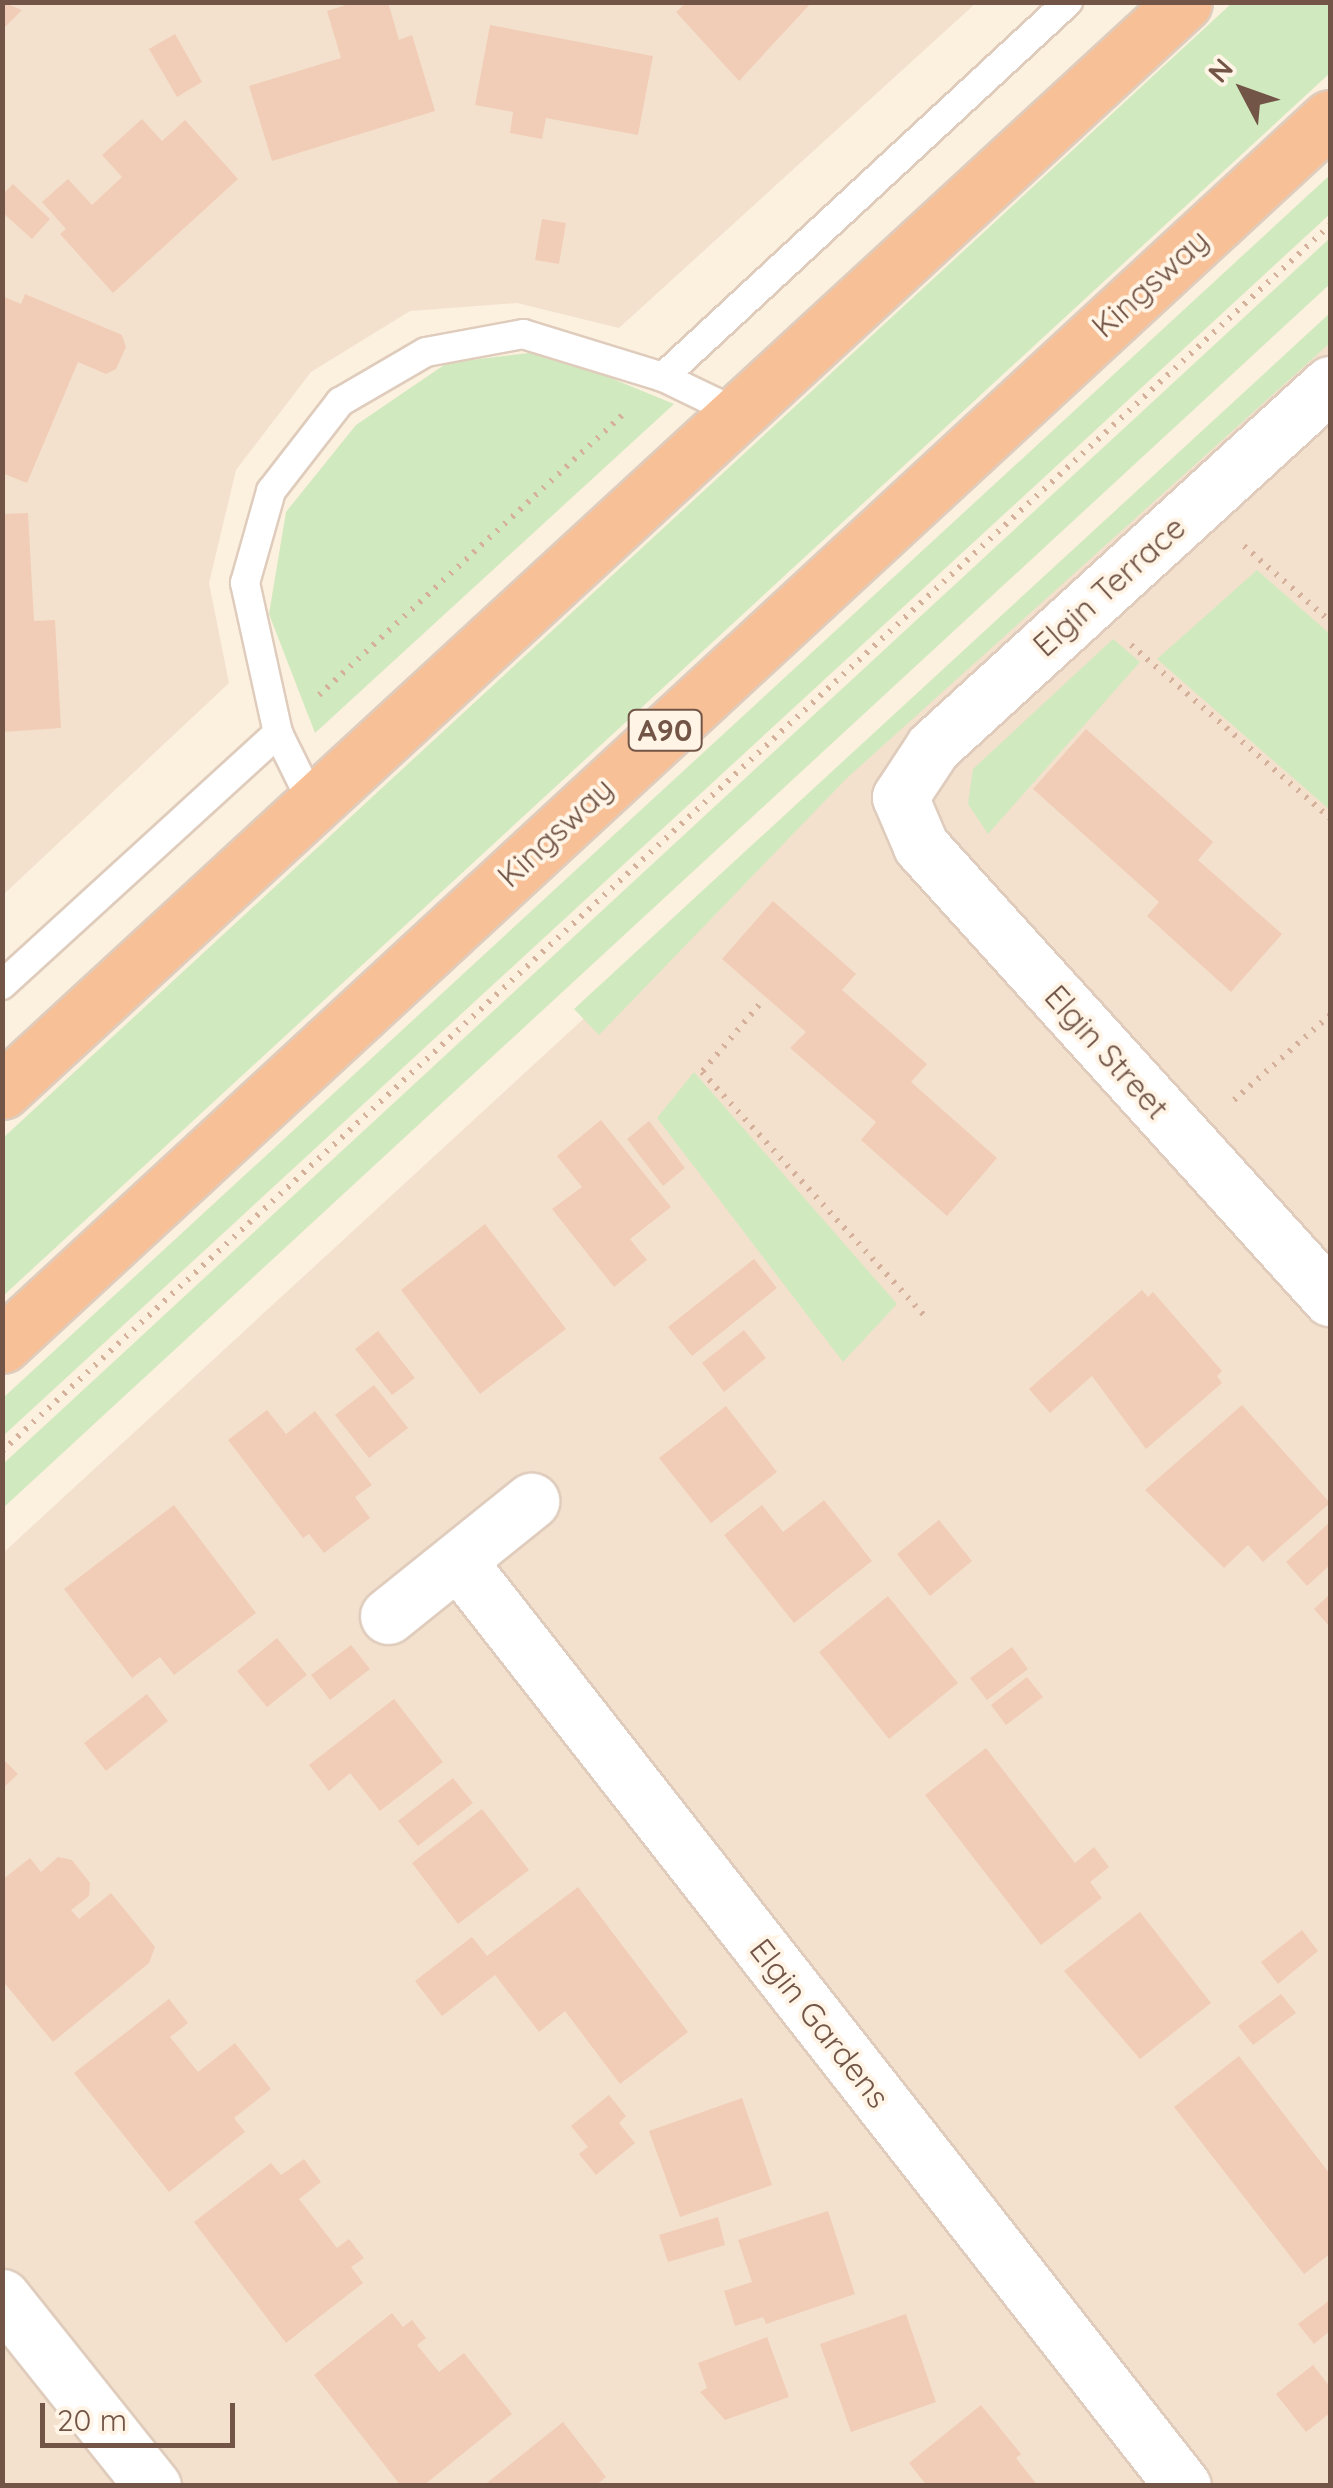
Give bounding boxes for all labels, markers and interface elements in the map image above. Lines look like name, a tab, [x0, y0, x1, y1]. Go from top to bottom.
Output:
north arrow	[1193, 40, 1293, 140]
text: N	[1200, 51, 1240, 89]
street label: Kingsway	[1084, 221, 1216, 345]
street label: Elgin Terrace	[1025, 508, 1193, 664]
road number: A90	[628, 705, 702, 755]
street label: Kingsway	[489, 769, 621, 895]
street label: Elgin Street	[1037, 977, 1177, 1127]
street label: Elgin Gardens	[742, 1931, 898, 2115]
scale bar	[45, 2383, 240, 2445]
text: 20 m	[57, 2401, 127, 2439]

